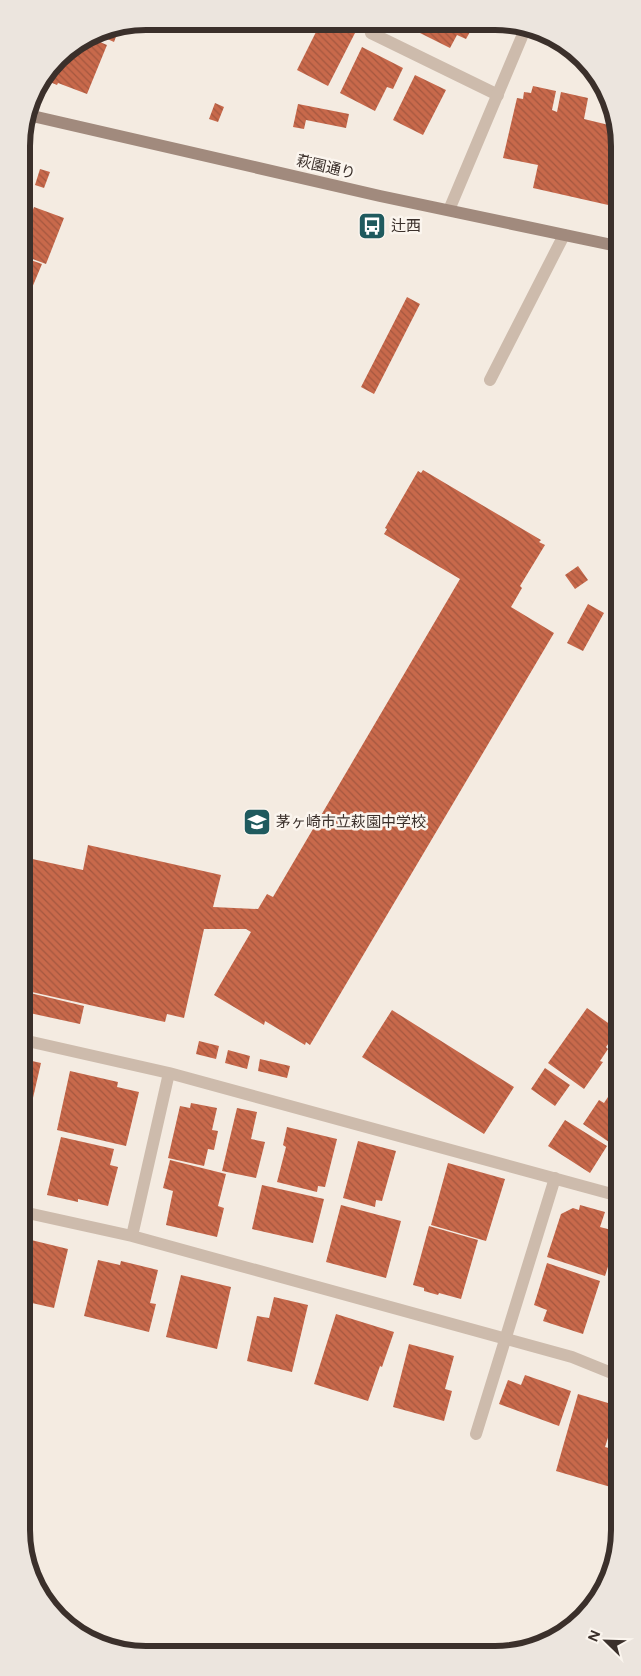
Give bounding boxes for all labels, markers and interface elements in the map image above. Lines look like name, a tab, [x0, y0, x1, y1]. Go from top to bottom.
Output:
street label: 萩園通り	[295, 151, 357, 183]
bus stop icon: 辻西	[357, 211, 387, 241]
place label: 辻西	[391, 217, 421, 235]
school or university icon: 茅ヶ崎市立萩園中学校	[242, 807, 272, 837]
place label: 茅ヶ崎市立萩園中学校	[276, 813, 426, 831]
north arrow	[581, 1616, 631, 1666]
text: N	[585, 1628, 604, 1644]

